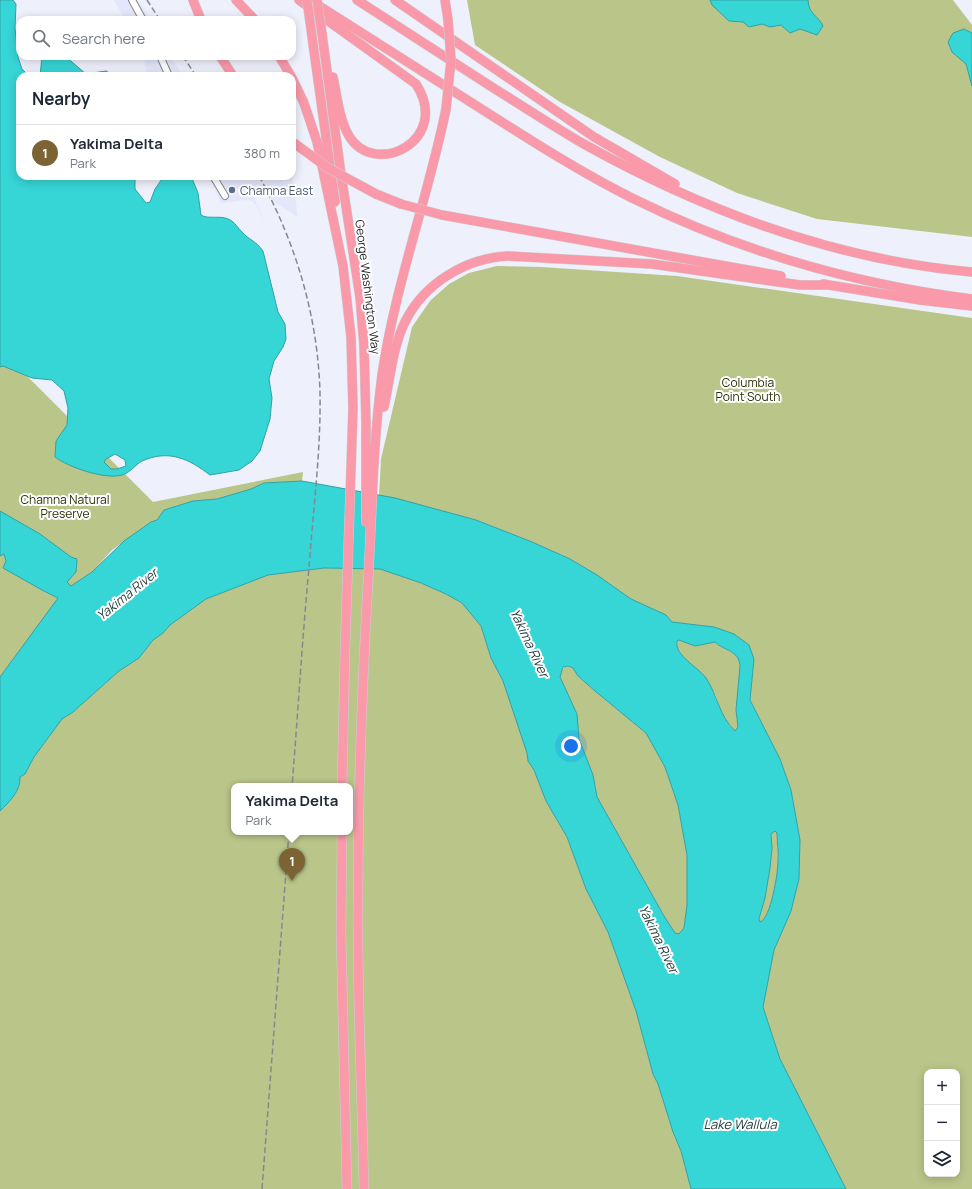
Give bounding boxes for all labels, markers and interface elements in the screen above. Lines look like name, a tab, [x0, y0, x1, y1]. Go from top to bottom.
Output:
search box	[16, 16, 296, 60]
icon: search	[30, 27, 52, 49]
text: Search here	[62, 28, 145, 49]
text: Nearby	[32, 87, 90, 110]
text: Yakima Delta	[70, 133, 163, 154]
text: 1	[42, 144, 48, 162]
text: 380 m	[244, 144, 280, 162]
text: Park	[70, 154, 96, 172]
place label: Chamna East	[240, 182, 314, 199]
marker: Chamna East	[227, 185, 237, 195]
street label: George Washington Way	[351, 219, 385, 356]
park label: Columbia Point South	[715, 374, 781, 405]
park label: Chamna Natural Preserve	[20, 491, 110, 522]
water label: Yakima River	[93, 562, 163, 624]
water label: Yakima River	[506, 606, 555, 682]
your location	[561, 736, 581, 756]
popup	[231, 783, 353, 835]
text: Yakima Delta	[246, 790, 338, 811]
text: Park	[246, 811, 271, 829]
pin: 1	[279, 848, 305, 881]
water label: Yakima River	[635, 902, 684, 978]
map controls	[924, 1069, 960, 1177]
button: +	[924, 1069, 960, 1105]
button: −	[924, 1105, 960, 1141]
water label: Lake Wallula	[703, 1115, 777, 1133]
button: layers	[924, 1141, 960, 1177]

